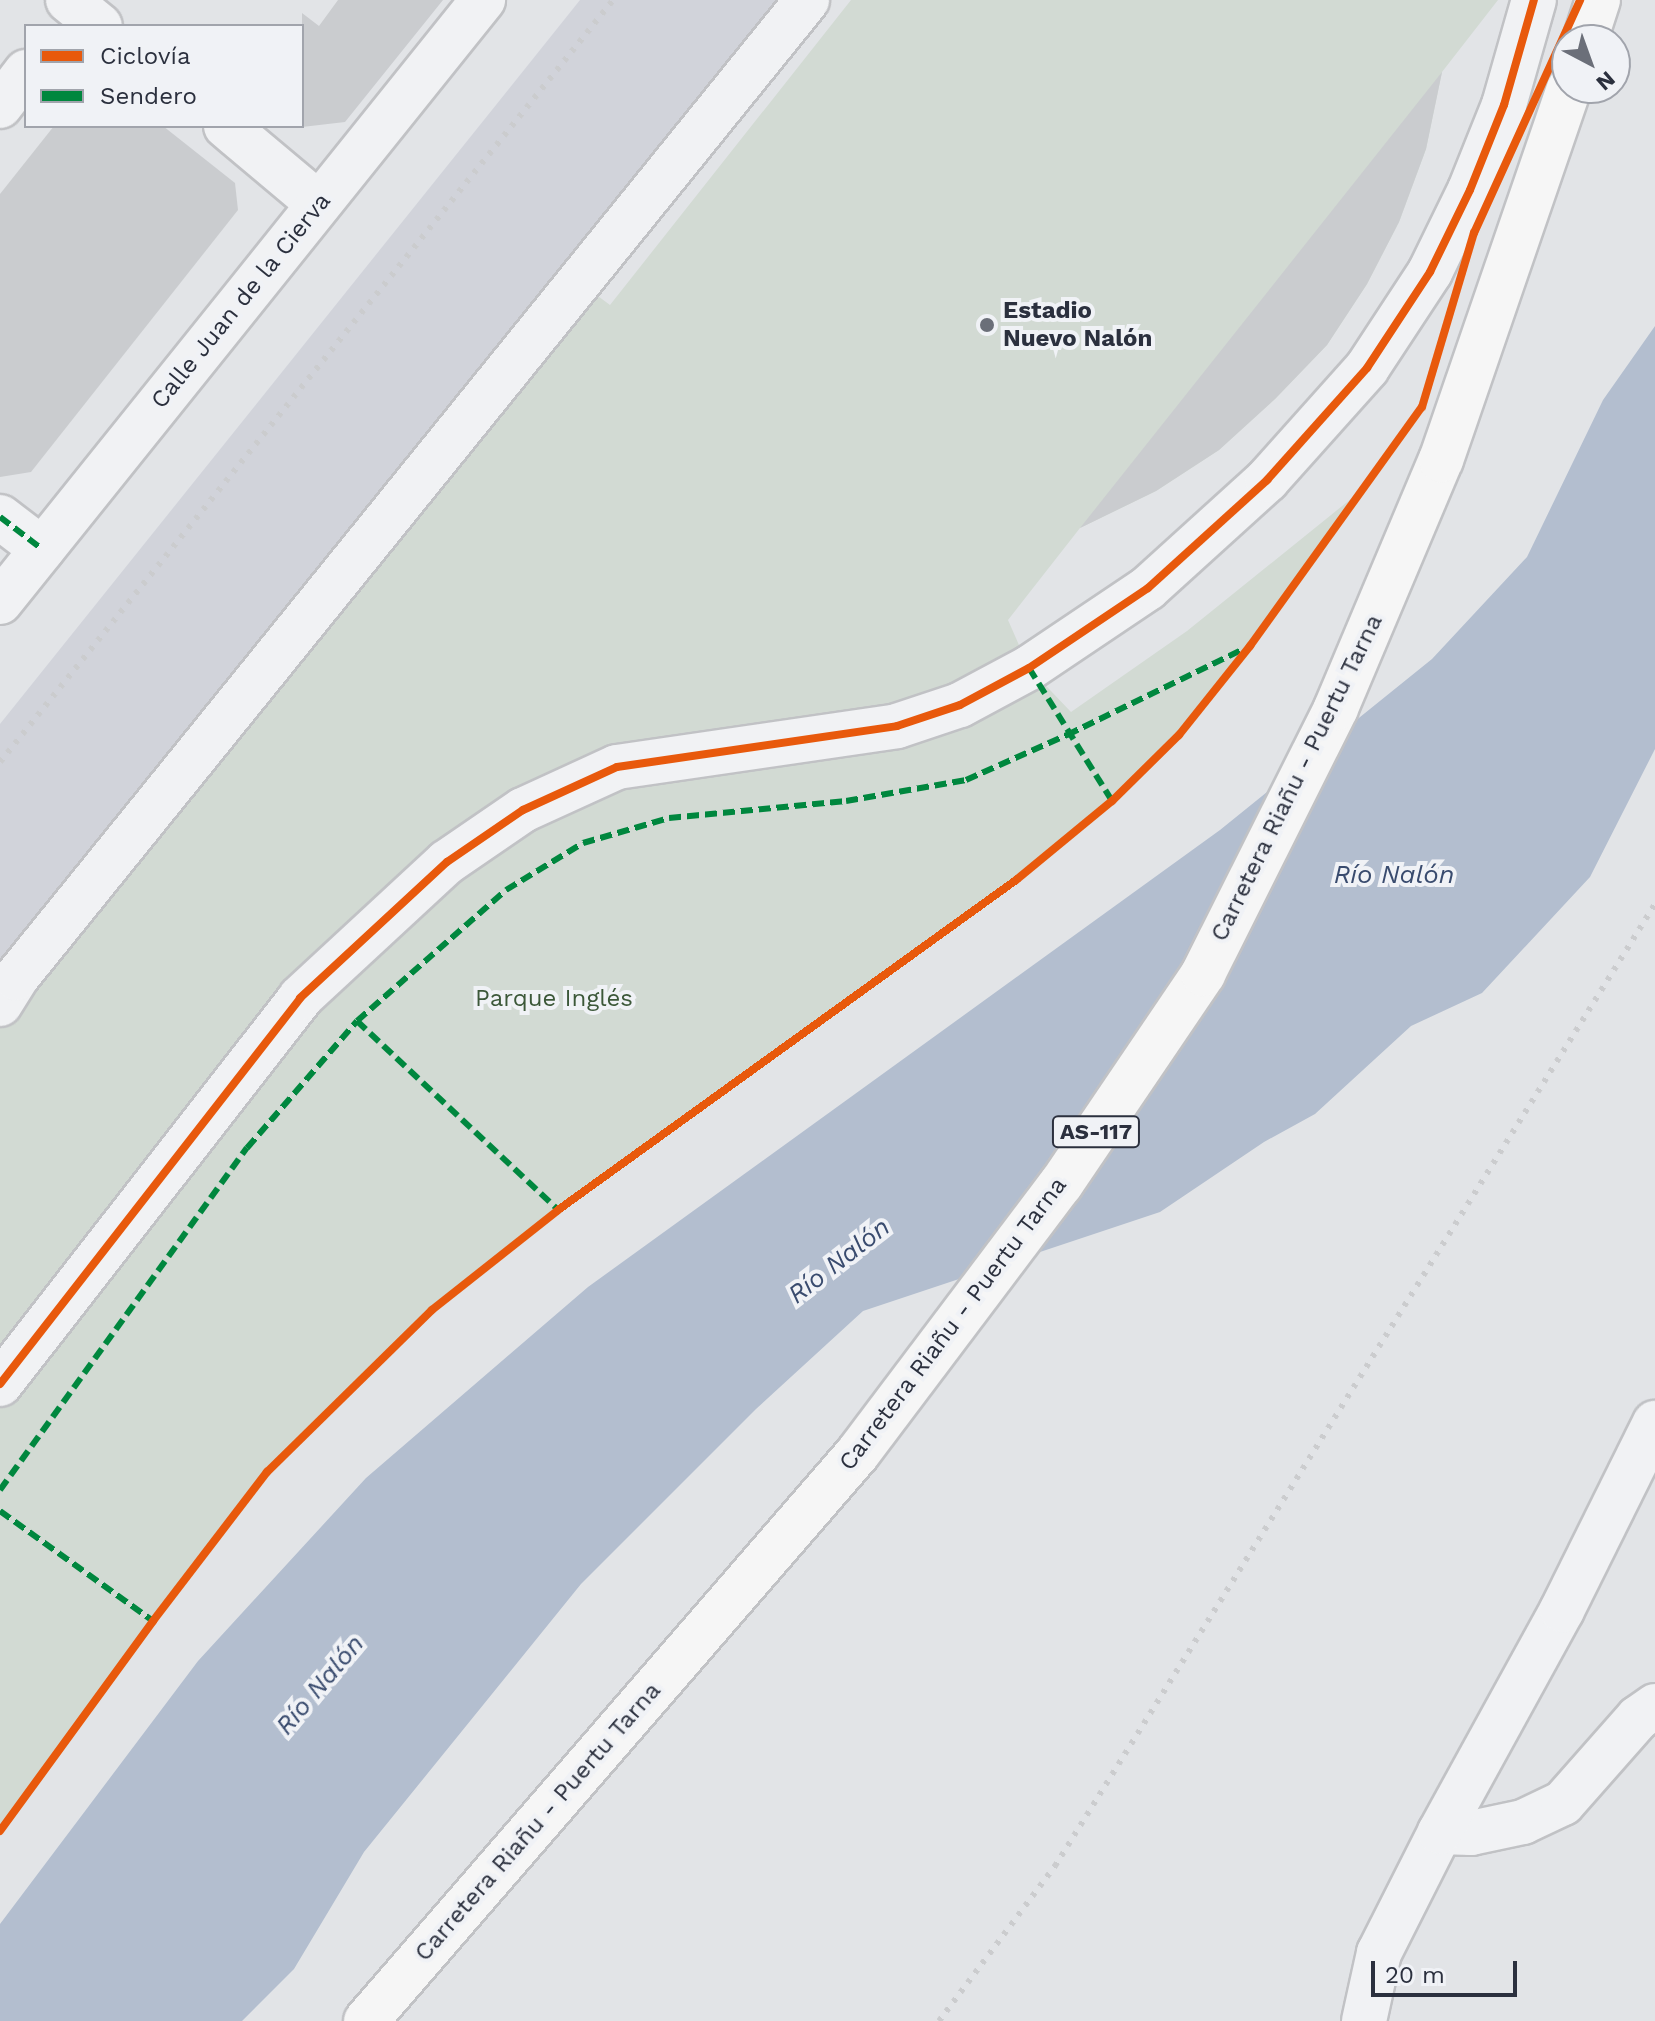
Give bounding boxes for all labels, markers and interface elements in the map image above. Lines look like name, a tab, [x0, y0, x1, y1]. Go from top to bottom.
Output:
legend	[24, 24, 304, 128]
north arrow	[1551, 24, 1631, 104]
text: Ciclovía	[100, 42, 190, 70]
text: N	[1591, 66, 1620, 96]
text: Sendero	[100, 82, 197, 110]
street label: Calle Juan de la Cierva	[145, 187, 337, 415]
place label: Estadio Nuevo Nalón	[1003, 297, 1152, 353]
marker: Estadio Nuevo Nalón	[978, 316, 996, 334]
street label: Carretera Riañu - Puertu Tarna	[1205, 609, 1389, 947]
water label: Río Nalón	[1334, 859, 1454, 891]
park label: Parque Inglés	[475, 985, 633, 1013]
road number: AS-117	[1050, 1114, 1142, 1150]
street label: Carretera Riañu - Puertu Tarna	[833, 1171, 1073, 1477]
water label: Río Nalón	[782, 1212, 896, 1310]
water label: Río Nalón	[269, 1629, 371, 1741]
street label: Carretera Riañu - Puertu Tarna	[409, 1676, 667, 1968]
scale bar	[1375, 1945, 1521, 1995]
text: 20 m	[1385, 1961, 1445, 1989]

